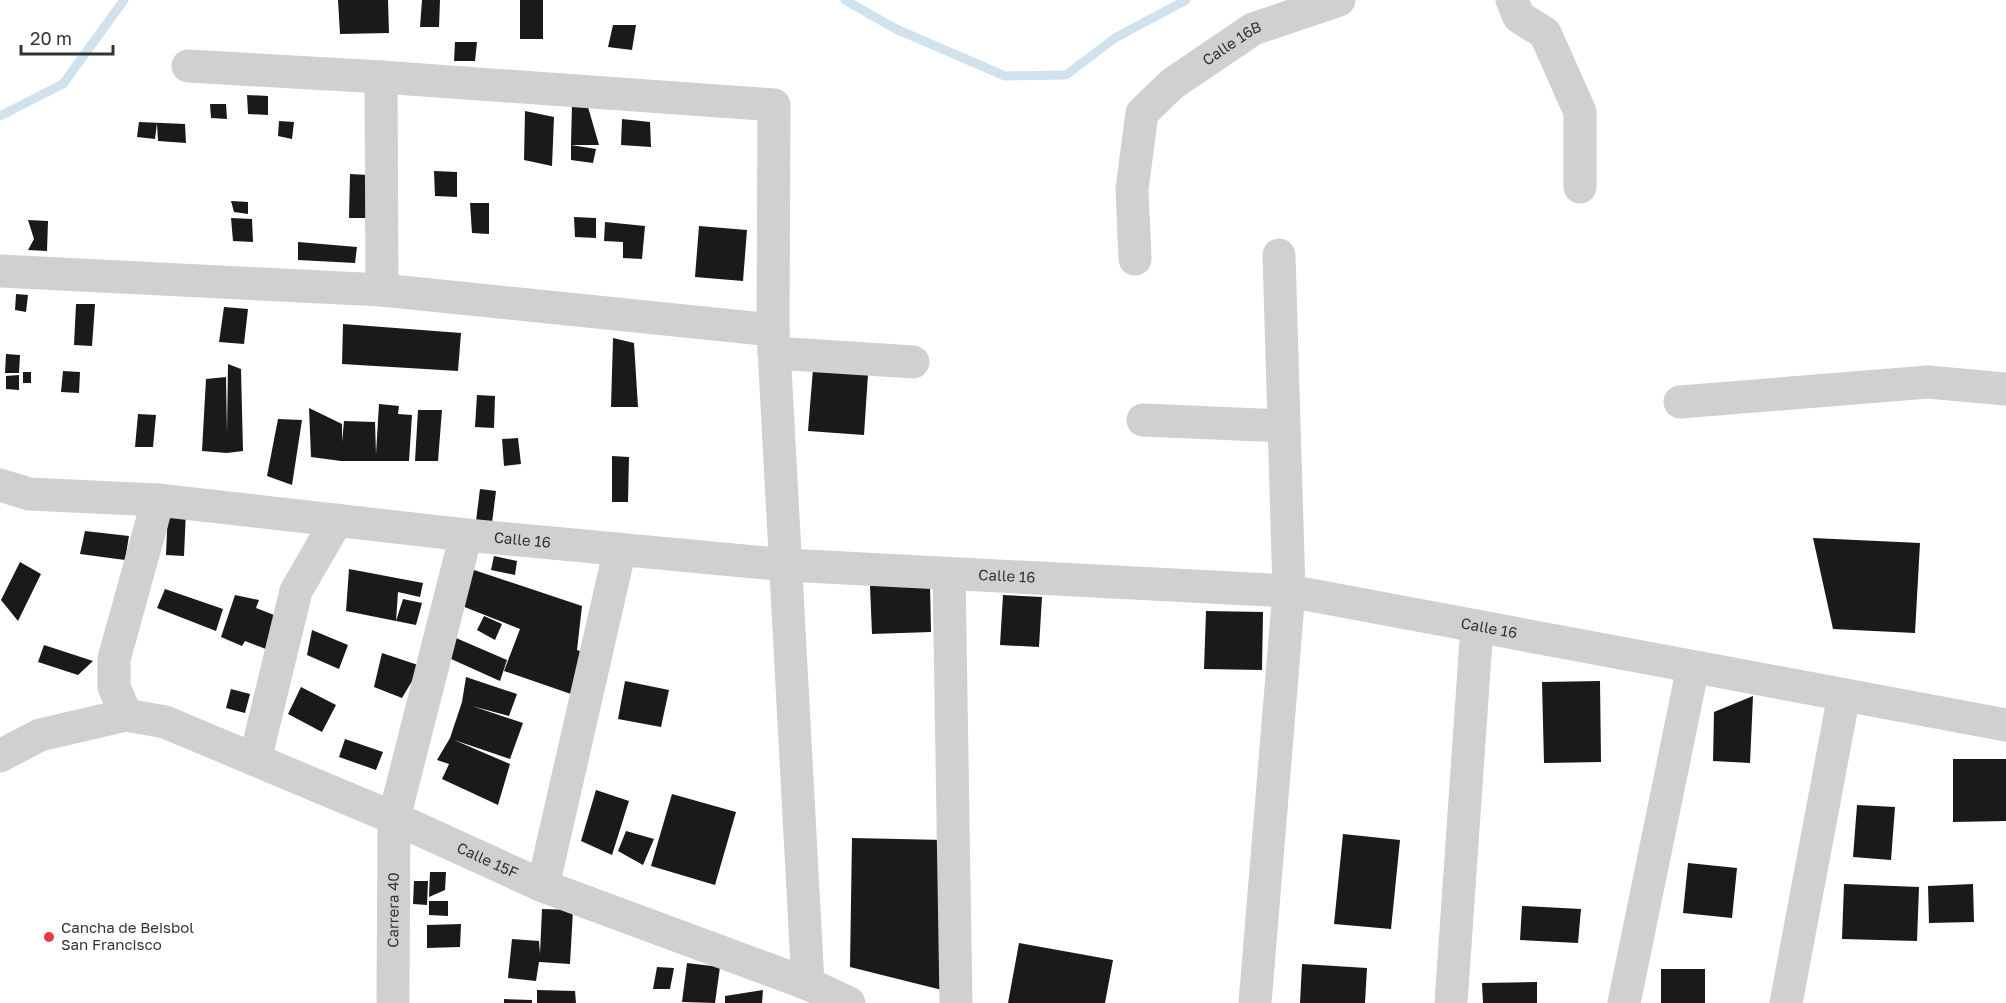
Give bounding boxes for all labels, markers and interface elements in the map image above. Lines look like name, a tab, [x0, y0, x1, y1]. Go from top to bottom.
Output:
street label: Calle 16B	[1199, 17, 1263, 69]
scale bar	[21, 18, 112, 56]
text: 20 m	[30, 27, 72, 49]
street label: Calle 16	[493, 528, 552, 551]
street label: Calle 16	[978, 565, 1036, 586]
street label: Calle 16	[1460, 613, 1519, 641]
street label: Calle 15F	[454, 838, 521, 882]
street label: Carrera 40	[383, 872, 402, 948]
place label: Cancha de Beisbol San Francisco	[61, 918, 194, 953]
marker: Cancha de Beisbol San Francisco	[42, 930, 56, 944]

